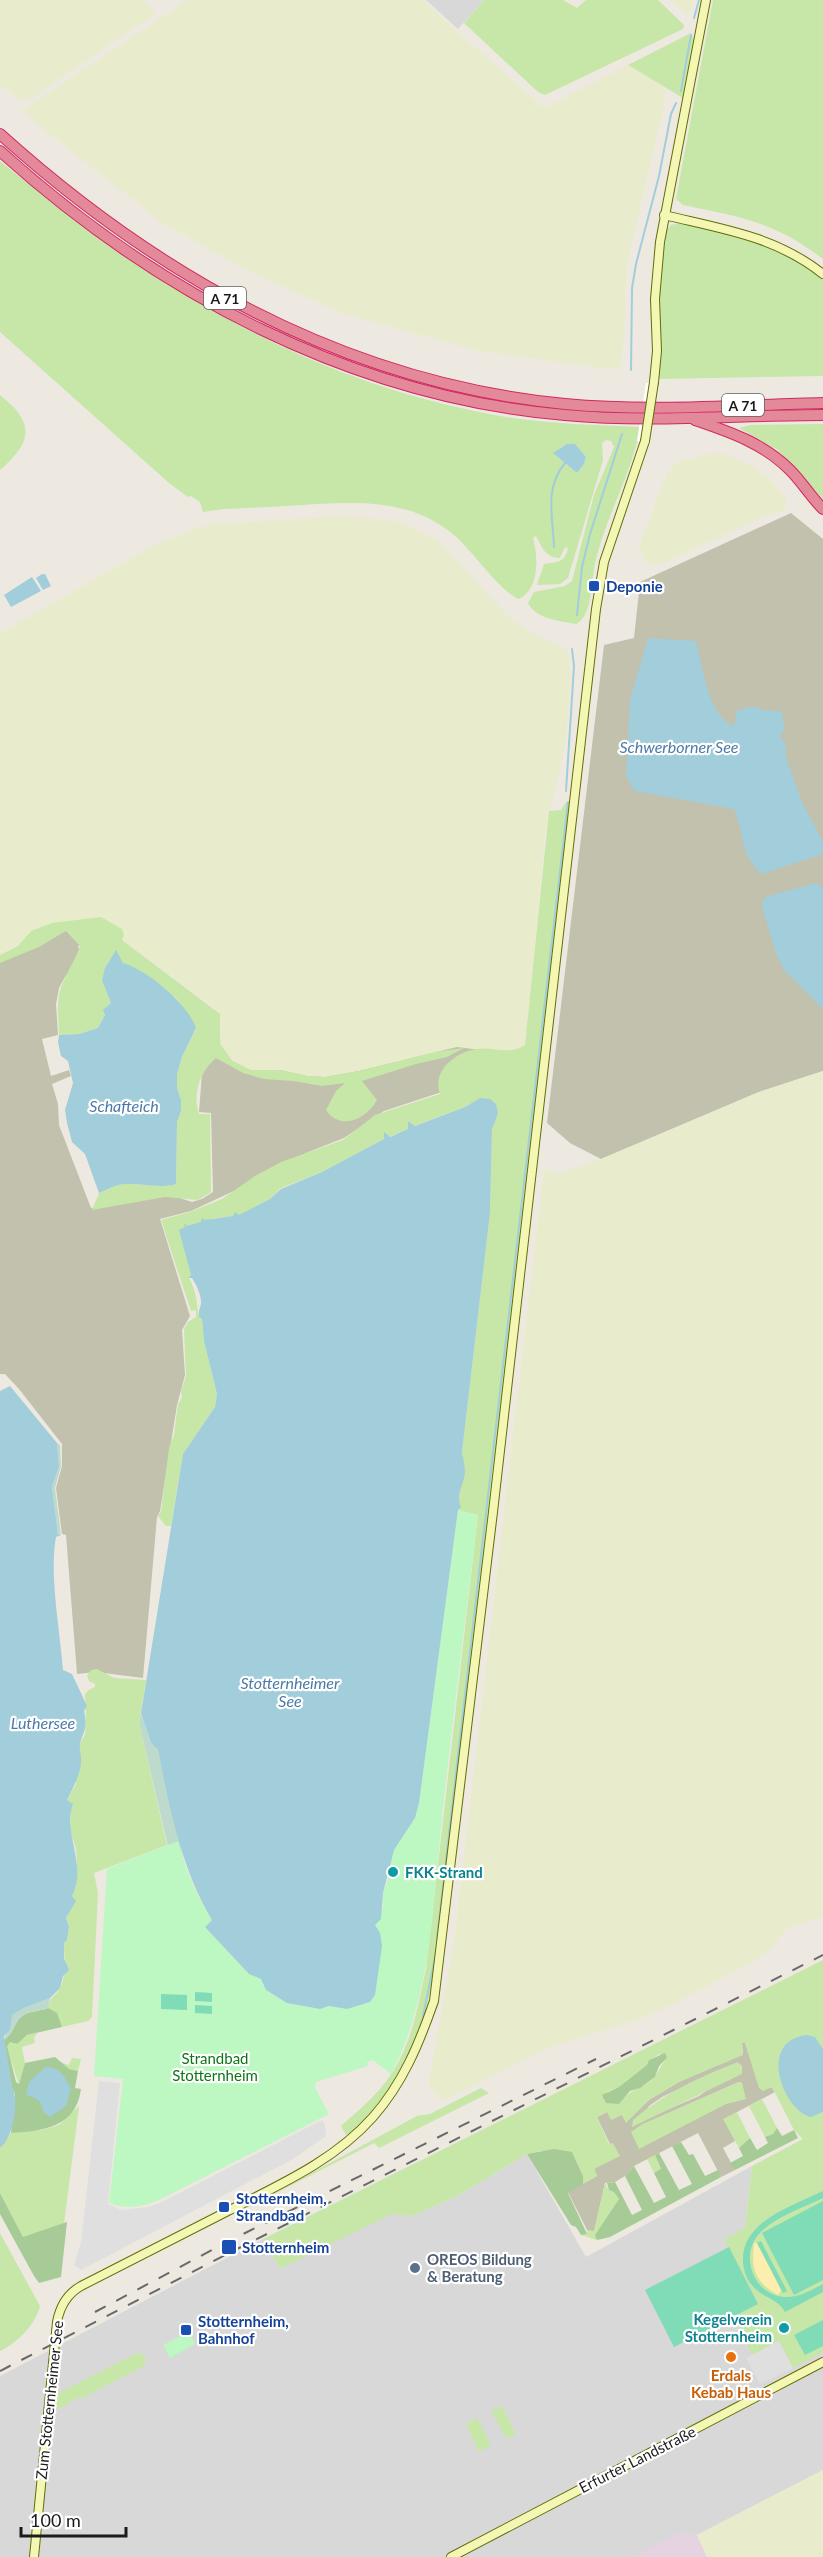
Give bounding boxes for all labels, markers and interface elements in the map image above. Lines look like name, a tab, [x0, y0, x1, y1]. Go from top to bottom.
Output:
road number: A 71	[204, 287, 246, 309]
road number: A 71	[722, 394, 764, 416]
place label: Deponie	[606, 577, 663, 595]
marker: Deponie	[587, 579, 601, 593]
water label: Schwerborner See	[620, 737, 739, 756]
water label: Schafteich	[89, 1096, 159, 1115]
water label: Stotternheimer See	[241, 1673, 340, 1710]
water label: Luthersee	[11, 1713, 76, 1732]
place label: FKK-Strand	[405, 1863, 483, 1881]
marker: FKK-Strand	[386, 1865, 400, 1879]
park label: Strandbad Stotternheim	[172, 2049, 258, 2084]
place label: Stotternheim, Strandbad	[236, 2189, 327, 2224]
marker: Stotternheim, Strandbad	[217, 2200, 231, 2214]
marker: Stotternheim	[220, 2238, 238, 2256]
place label: Stotternheim	[242, 2238, 329, 2256]
place label: OREOS Bildung & Beratung	[427, 2250, 532, 2285]
marker: OREOS Bildung & Beratung	[408, 2261, 422, 2275]
place label: Kegelverein Stotternheim	[685, 2310, 772, 2345]
place label: Stotternheim, Bahnhof	[198, 2312, 289, 2347]
street label: Zum Stotternheimer See	[32, 2320, 66, 2480]
marker: Kegelverein Stotternheim	[777, 2321, 791, 2335]
marker: Stotternheim, Bahnhof	[179, 2323, 193, 2337]
marker: Erdals Kebab Haus	[724, 2350, 738, 2364]
place label: Erdals Kebab Haus	[691, 2366, 771, 2401]
street label: Erfurter Landstraße	[576, 2422, 698, 2496]
scale bar	[21, 2500, 126, 2538]
text: 100 m	[30, 2509, 81, 2531]

